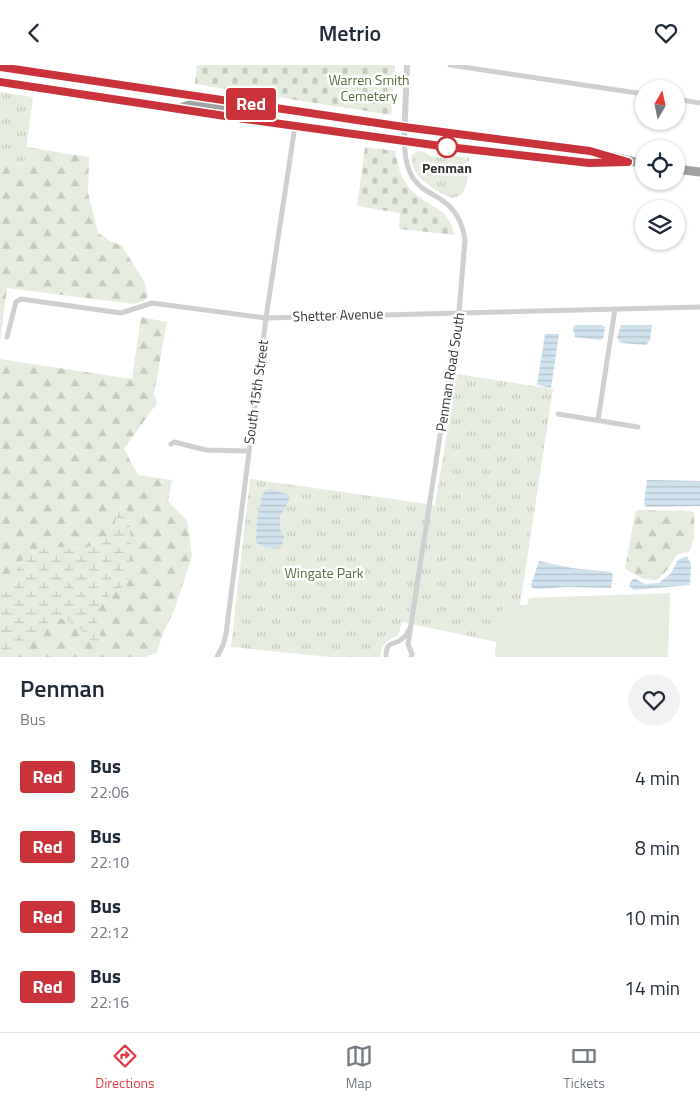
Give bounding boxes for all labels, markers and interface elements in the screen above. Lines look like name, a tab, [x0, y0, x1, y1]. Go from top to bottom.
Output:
text: Metrio	[319, 16, 381, 50]
icon: back	[20, 19, 48, 47]
icon: heart	[652, 19, 680, 47]
park label: Warren Smith Cemetery	[328, 69, 410, 106]
north arrow	[635, 80, 685, 130]
map controls	[635, 80, 685, 250]
line badge: Red	[222, 88, 280, 120]
text: Red	[236, 90, 266, 117]
marker: Penman	[436, 136, 458, 158]
button: locate	[635, 140, 685, 190]
place label: Penman	[422, 157, 472, 178]
button: layers	[635, 200, 685, 250]
street label: Shetter Avenue	[292, 302, 384, 327]
street label: Penman Road South	[430, 311, 469, 433]
street label: South 15th Street	[238, 338, 273, 445]
park label: Wingate Park	[284, 562, 364, 583]
text: Penman	[20, 670, 105, 706]
button: heart	[628, 674, 680, 726]
text: Bus	[20, 707, 46, 731]
text: Bus	[90, 751, 121, 780]
text: Red	[32, 763, 63, 790]
text: 4 min	[635, 763, 680, 792]
text: 22:06	[90, 780, 129, 804]
text: Bus	[90, 821, 121, 850]
text: Red	[32, 833, 63, 860]
text: 8 min	[635, 833, 680, 862]
text: 22:10	[90, 850, 129, 874]
text: Bus	[90, 891, 121, 920]
text: Red	[32, 903, 63, 930]
text: 10 min	[624, 903, 680, 932]
text: 22:12	[90, 920, 129, 944]
text: Bus	[90, 961, 121, 990]
text: Red	[32, 973, 63, 1000]
text: 14 min	[624, 973, 680, 1002]
text: 22:16	[90, 990, 129, 1014]
tab: Directions	[95, 1042, 155, 1093]
tab: Map	[345, 1042, 373, 1093]
tab: Tickets	[563, 1042, 605, 1093]

